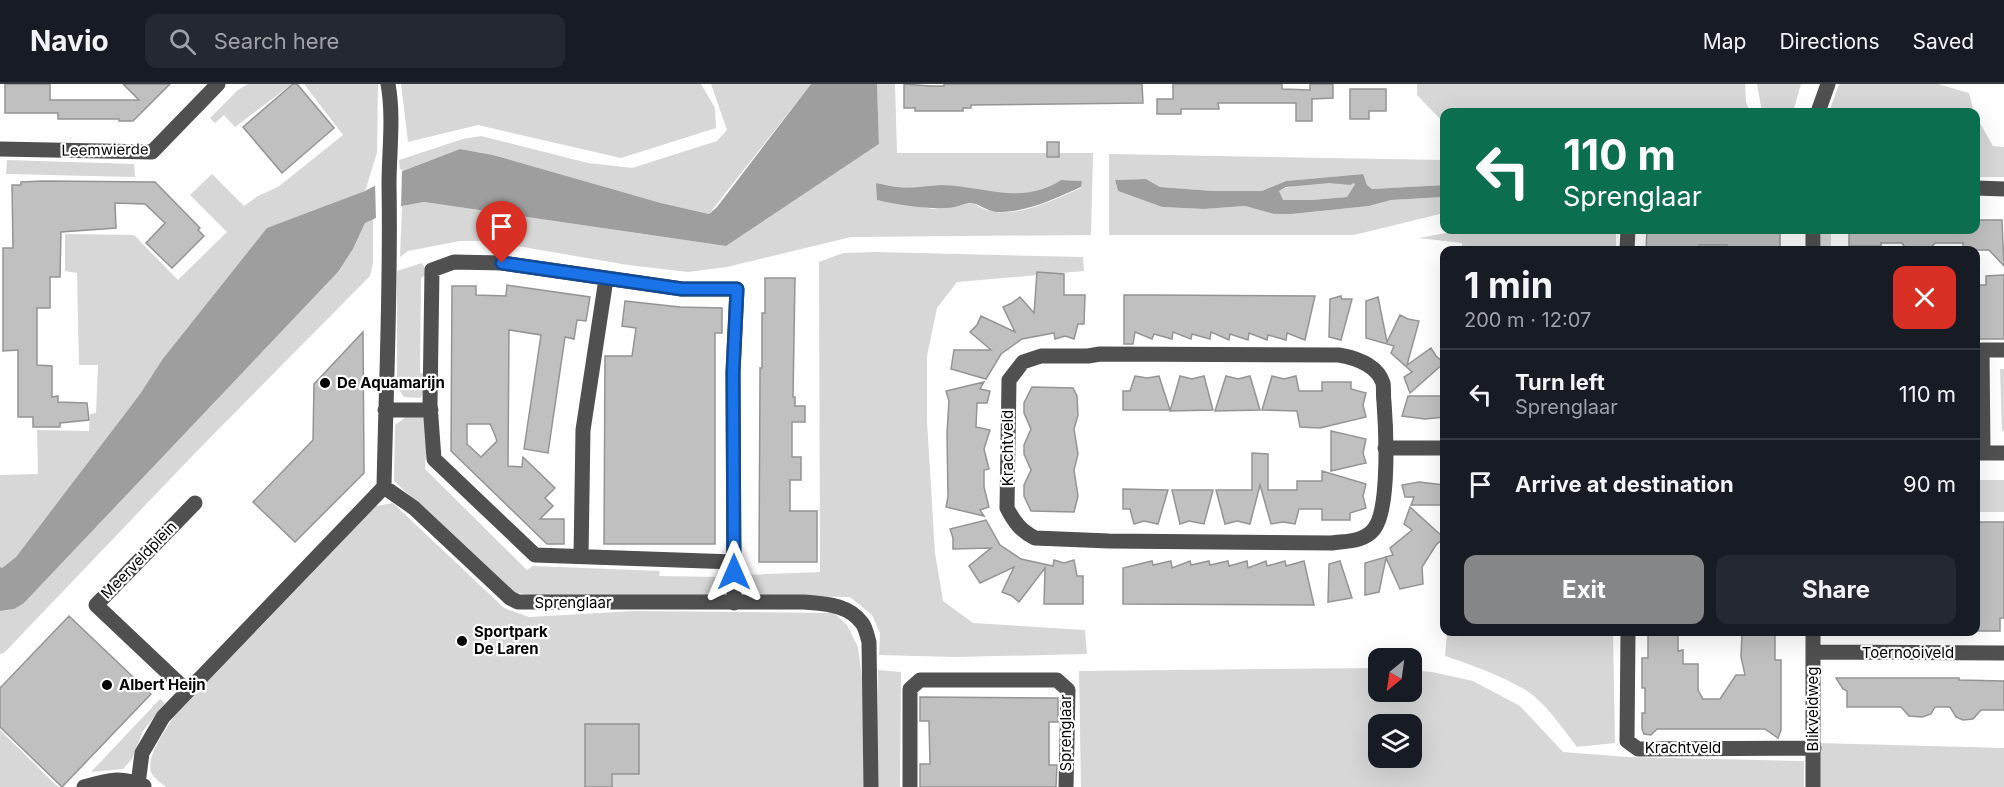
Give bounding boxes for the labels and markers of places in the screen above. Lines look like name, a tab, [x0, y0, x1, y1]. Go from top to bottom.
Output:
pin	[476, 201, 527, 263]
place label: De Aquamarijn	[337, 373, 445, 392]
marker: De Aquamarijn	[318, 376, 332, 390]
place label: Sportpark De Laren	[474, 622, 548, 658]
marker: Sportpark De Laren	[455, 634, 469, 648]
place label: Albert Heijn	[119, 675, 206, 694]
marker: Albert Heijn	[100, 678, 114, 692]

